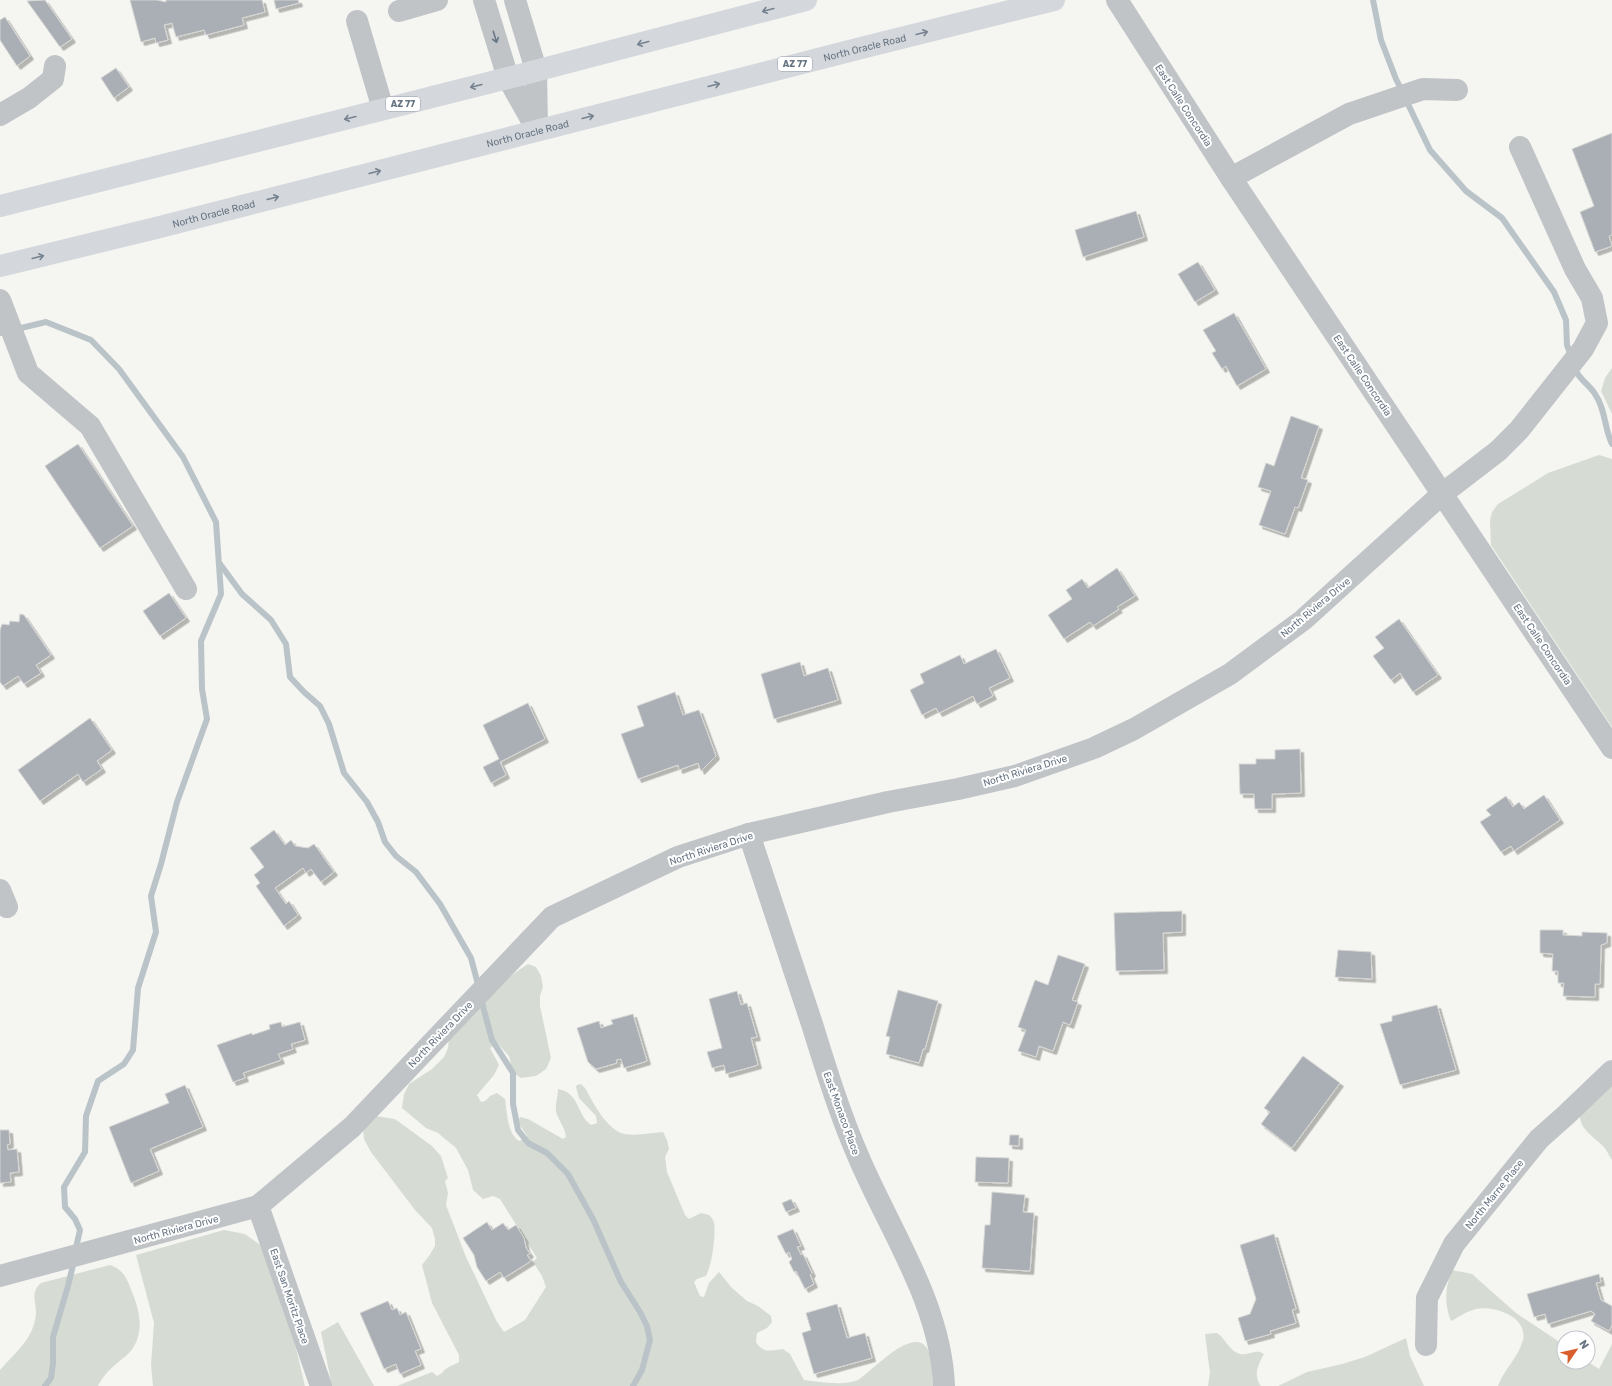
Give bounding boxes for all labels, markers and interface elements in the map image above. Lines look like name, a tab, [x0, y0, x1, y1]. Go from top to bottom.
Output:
one-way arrow	[762, 7, 775, 14]
one-way arrow	[915, 28, 928, 36]
one-way arrow	[492, 31, 499, 44]
street label: North Oracle Road	[822, 32, 908, 64]
one-way arrow	[636, 39, 649, 47]
road number: AZ 77	[778, 57, 812, 71]
street label: East Calle Concordia	[1152, 62, 1214, 149]
one-way arrow	[707, 81, 720, 88]
one-way arrow	[470, 83, 483, 90]
road number: AZ 77	[386, 97, 420, 111]
one-way arrow	[582, 113, 595, 120]
one-way arrow	[344, 114, 357, 122]
street label: North Oracle Road	[485, 118, 570, 150]
one-way arrow	[368, 168, 381, 175]
one-way arrow	[266, 194, 279, 201]
street label: North Oracle Road	[171, 198, 256, 231]
one-way arrow	[31, 252, 44, 260]
street label: East Calle Concordia	[1331, 333, 1394, 418]
street label: North Riviera Drive	[1278, 575, 1353, 640]
street label: East Calle Concordia	[1511, 602, 1574, 687]
street label: North Riviera Drive	[982, 752, 1069, 789]
street label: North Riviera Drive	[668, 830, 755, 868]
street label: North Riviera Drive	[406, 999, 476, 1070]
street label: East Monaco Place	[820, 1070, 862, 1157]
street label: North Marne Place	[1463, 1157, 1527, 1232]
street label: North Riviera Drive	[133, 1213, 220, 1247]
street label: East San Moritz Place	[267, 1247, 311, 1346]
north arrow	[1556, 1330, 1596, 1370]
text: N	[1576, 1338, 1592, 1352]

